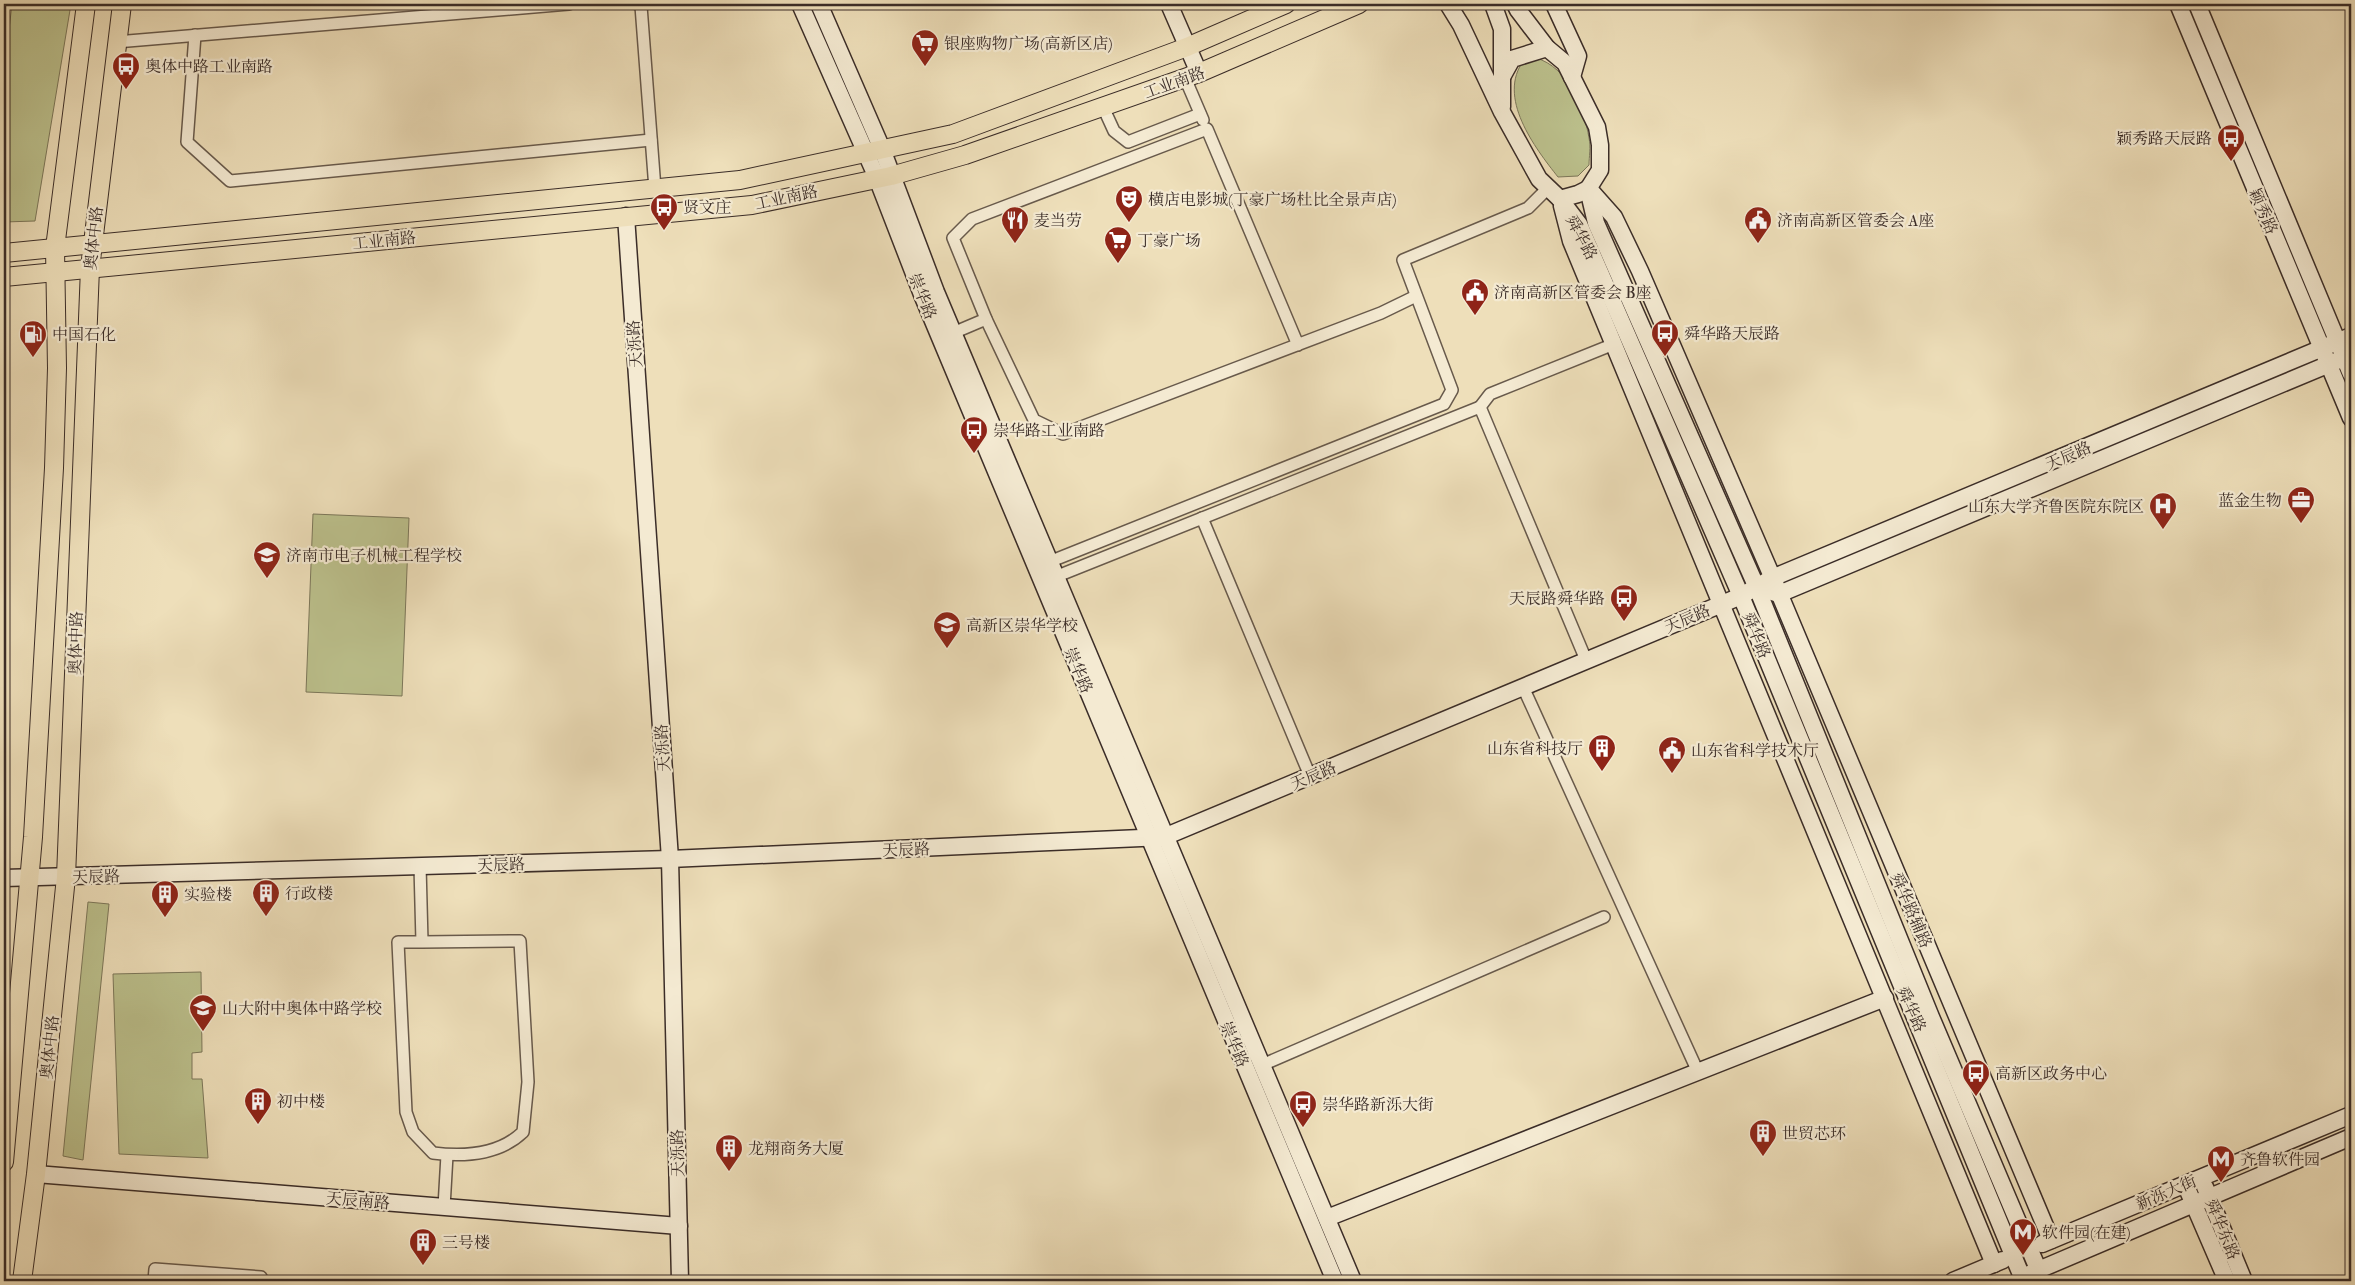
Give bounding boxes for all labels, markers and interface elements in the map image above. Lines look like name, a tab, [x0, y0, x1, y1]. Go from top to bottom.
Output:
supermarket icon: 银座购物广场(高新区店)	[910, 28, 940, 67]
place label: 银座购物广场(高新区店)	[944, 34, 1113, 54]
bus stop icon: 奥体中路工业南路	[111, 51, 141, 90]
place label: 奥体中路工业南路	[145, 57, 273, 77]
street label: 工业南路	[1141, 63, 1208, 103]
bus stop icon: 颖秀路天辰路	[2216, 123, 2246, 162]
place label: 颖秀路天辰路	[2116, 129, 2212, 149]
street label: 工业南路	[753, 182, 820, 214]
theatre icon: 横店电影城(丁豪广场杜比全景声店)	[1114, 184, 1144, 223]
street label: 颖秀路	[2244, 185, 2282, 237]
place label: 横店电影城(丁豪广场杜比全景声店)	[1148, 190, 1397, 210]
bus stop icon: 贤文庄	[649, 192, 679, 231]
place label: 贤文庄	[683, 198, 731, 218]
street label: 奥体中路	[81, 205, 107, 271]
restaurant icon: 麦当劳	[1000, 205, 1030, 244]
public building icon: 济南高新区管委会 A座	[1743, 205, 1773, 244]
place label: 麦当劳	[1034, 211, 1082, 231]
place label: 济南高新区管委会 A座	[1777, 211, 1935, 231]
street label: 舜华路	[1561, 212, 1601, 263]
supermarket icon: 丁豪广场	[1103, 225, 1133, 264]
street label: 工业南路	[351, 228, 417, 254]
place label: 丁豪广场	[1137, 231, 1201, 251]
street label: 崇华路	[904, 270, 940, 322]
public building icon: 济南高新区管委会 B座	[1460, 277, 1490, 316]
place label: 济南高新区管委会 B座	[1494, 283, 1652, 303]
bus stop icon: 舜华路天辰路	[1650, 318, 1680, 357]
fuel station icon: 中国石化	[18, 319, 48, 358]
street label: 天泺路	[623, 319, 647, 369]
place label: 舜华路天辰路	[1684, 324, 1780, 344]
place label: 中国石化	[52, 325, 116, 345]
bus stop icon: 崇华路工业南路	[959, 415, 989, 454]
place label: 崇华路工业南路	[993, 421, 1105, 441]
street label: 天辰路	[2042, 437, 2094, 475]
office icon: 蓝金生物	[2286, 485, 2316, 524]
hospital icon: 山东大学齐鲁医院东院区	[2148, 491, 2178, 530]
place label: 蓝金生物	[2218, 491, 2282, 511]
place label: 山东大学齐鲁医院东院区	[1968, 497, 2144, 517]
school or university icon: 济南市电子机械工程学校	[252, 540, 282, 579]
place label: 济南市电子机械工程学校	[286, 546, 462, 566]
bus stop icon: 天辰路舜华路	[1609, 583, 1639, 622]
place label: 天辰路舜华路	[1509, 589, 1605, 609]
street label: 天辰路	[1661, 600, 1713, 638]
street label: 舜华路	[1738, 609, 1774, 661]
school or university icon: 高新区崇华学校	[932, 610, 962, 649]
street label: 奥体中路	[65, 611, 87, 675]
place label: 高新区崇华学校	[966, 616, 1078, 636]
street label: 崇华路	[1059, 644, 1097, 696]
street label: 天泺路	[651, 723, 675, 773]
building icon: 山东省科技厅	[1587, 733, 1617, 772]
public building icon: 山东省科学技术厅	[1657, 735, 1687, 774]
place label: 山东省科技厅	[1487, 739, 1583, 759]
place label: 山东省科学技术厅	[1691, 741, 1819, 761]
street label: 天辰路	[1287, 757, 1339, 795]
street label: 天辰路	[882, 839, 930, 861]
street label: 天辰路	[477, 854, 525, 876]
street label: 天辰路	[72, 866, 120, 888]
street label: 舜华路辅路	[1886, 870, 1936, 951]
building icon: 行政楼	[251, 878, 281, 917]
building icon: 实验楼	[150, 879, 180, 918]
place label: 行政楼	[285, 884, 333, 904]
place label: 实验楼	[184, 885, 232, 905]
street label: 舜华路	[1892, 983, 1930, 1035]
school or university icon: 山大附中奥体中路学校	[188, 993, 218, 1032]
place label: 山大附中奥体中路学校	[222, 999, 382, 1019]
street label: 奥体中路	[37, 1014, 63, 1080]
street label: 崇华路	[1215, 1018, 1253, 1070]
bus stop icon: 高新区政务中心	[1961, 1058, 1991, 1097]
place label: 高新区政务中心	[1995, 1064, 2107, 1084]
building icon: 初中楼	[243, 1086, 273, 1125]
bus stop icon: 崇华路新泺大街	[1288, 1089, 1318, 1128]
place label: 初中楼	[277, 1092, 325, 1112]
place label: 崇华路新泺大街	[1322, 1095, 1434, 1115]
building icon: 世贸芯环	[1748, 1118, 1778, 1157]
place label: 世贸芯环	[1782, 1124, 1846, 1144]
street label: 天泺路	[668, 1129, 688, 1177]
building icon: 龙翔商务大厦	[714, 1133, 744, 1172]
place label: 龙翔商务大厦	[748, 1139, 844, 1159]
metro station icon: 齐鲁软件园	[2206, 1144, 2236, 1183]
place label: 齐鲁软件园	[2240, 1150, 2320, 1170]
street label: 新泺大街	[2133, 1171, 2200, 1215]
street label: 天辰南路	[325, 1188, 391, 1214]
street label: 舜华东路	[2201, 1196, 2243, 1263]
metro station icon: 软件园(在建)	[2008, 1217, 2038, 1256]
place label: 软件园(在建)	[2042, 1223, 2131, 1243]
building icon: 三号楼	[408, 1227, 438, 1266]
place label: 三号楼	[442, 1233, 490, 1253]

